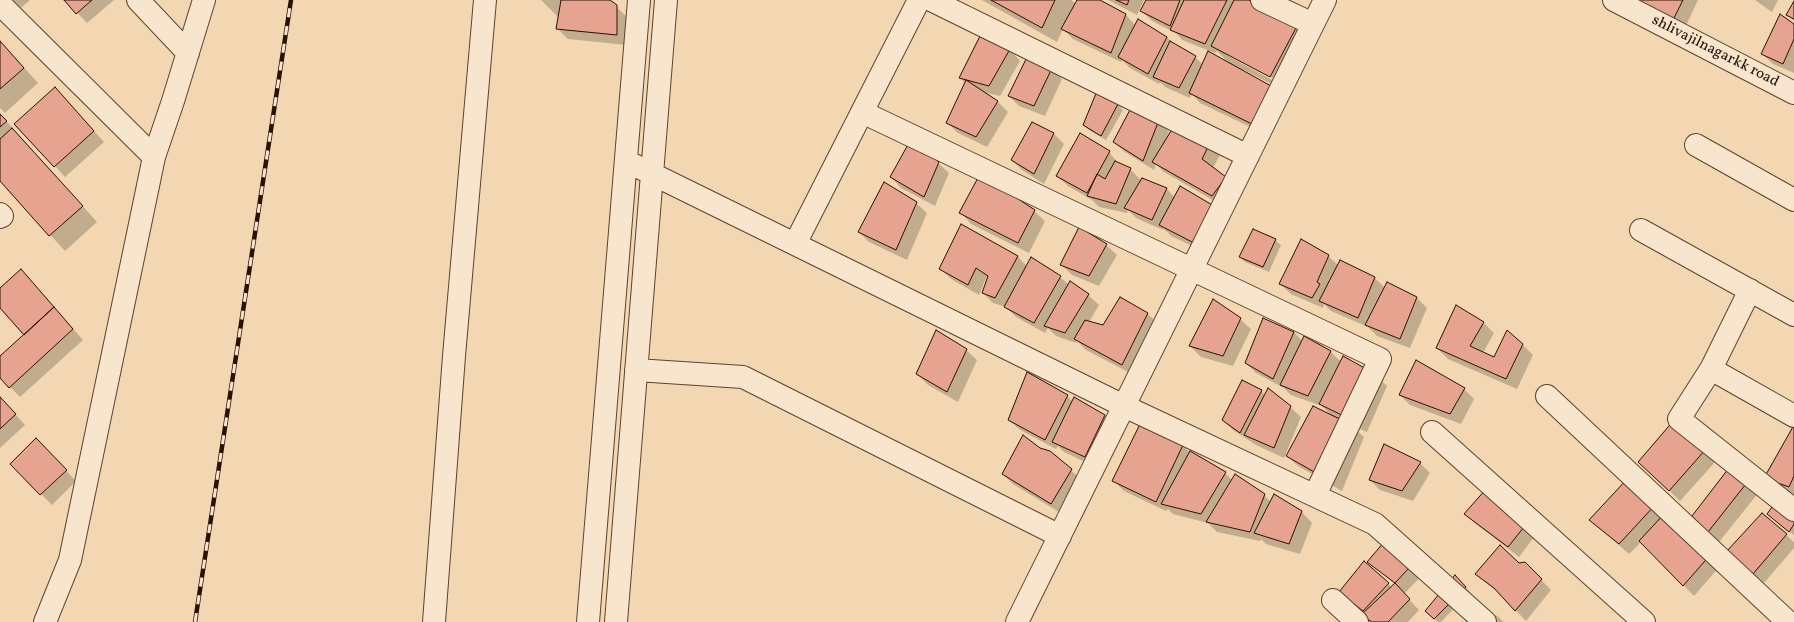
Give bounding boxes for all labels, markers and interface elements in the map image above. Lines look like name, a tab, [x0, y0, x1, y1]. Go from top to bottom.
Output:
street label: shlivajilnagarkk road	[1648, 12, 1782, 92]

